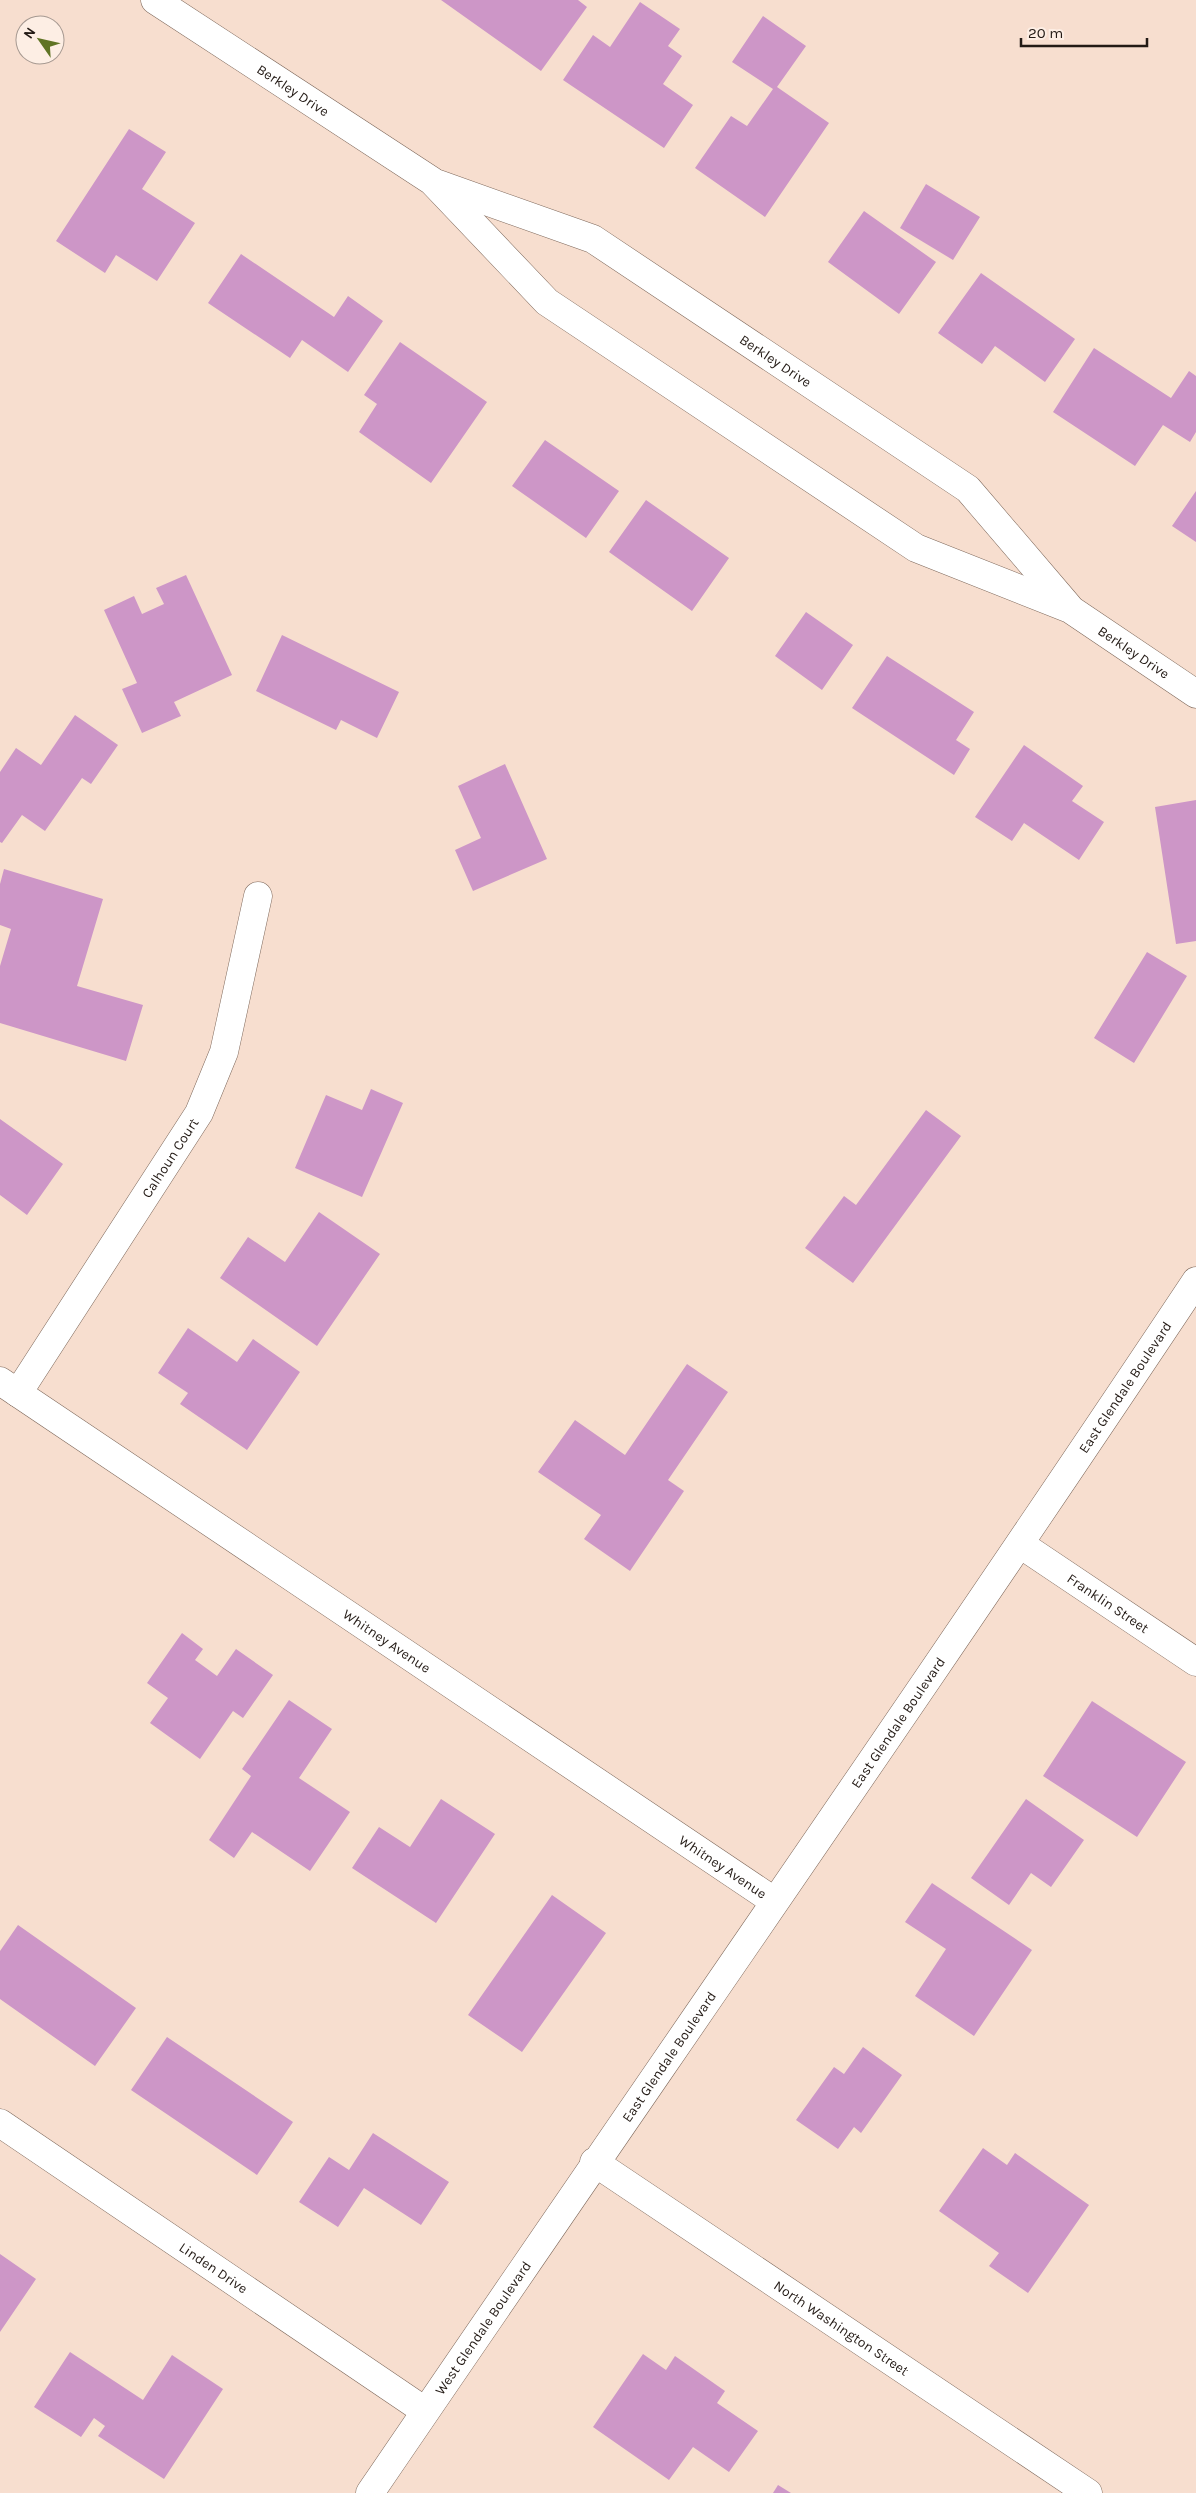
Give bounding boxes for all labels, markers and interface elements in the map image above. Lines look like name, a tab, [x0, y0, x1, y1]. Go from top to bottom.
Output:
north arrow	[15, 15, 65, 65]
scale bar	[1021, 15, 1147, 47]
text: N	[20, 24, 39, 42]
text: 20 m	[1028, 24, 1063, 42]
street label: Berkley Drive	[254, 61, 332, 120]
street label: Berkley Drive	[737, 331, 815, 391]
street label: Berkley Drive	[1095, 622, 1173, 682]
street label: Calhoun Court	[138, 1115, 202, 1201]
street label: East Glendale Boulevard	[1075, 1318, 1175, 1456]
street label: Franklin Street	[1064, 1570, 1152, 1636]
street label: Whitney Avenue	[340, 1605, 434, 1676]
street label: East Glendale Boulevard	[847, 1654, 948, 1791]
street label: Whitney Avenue	[676, 1831, 770, 1902]
street label: East Glendale Boulevard	[618, 1988, 720, 2125]
street label: Linden Drive	[176, 2238, 251, 2297]
street label: West Glendale Boulevard	[431, 2258, 535, 2398]
street label: North Washington Street	[771, 2277, 912, 2379]

